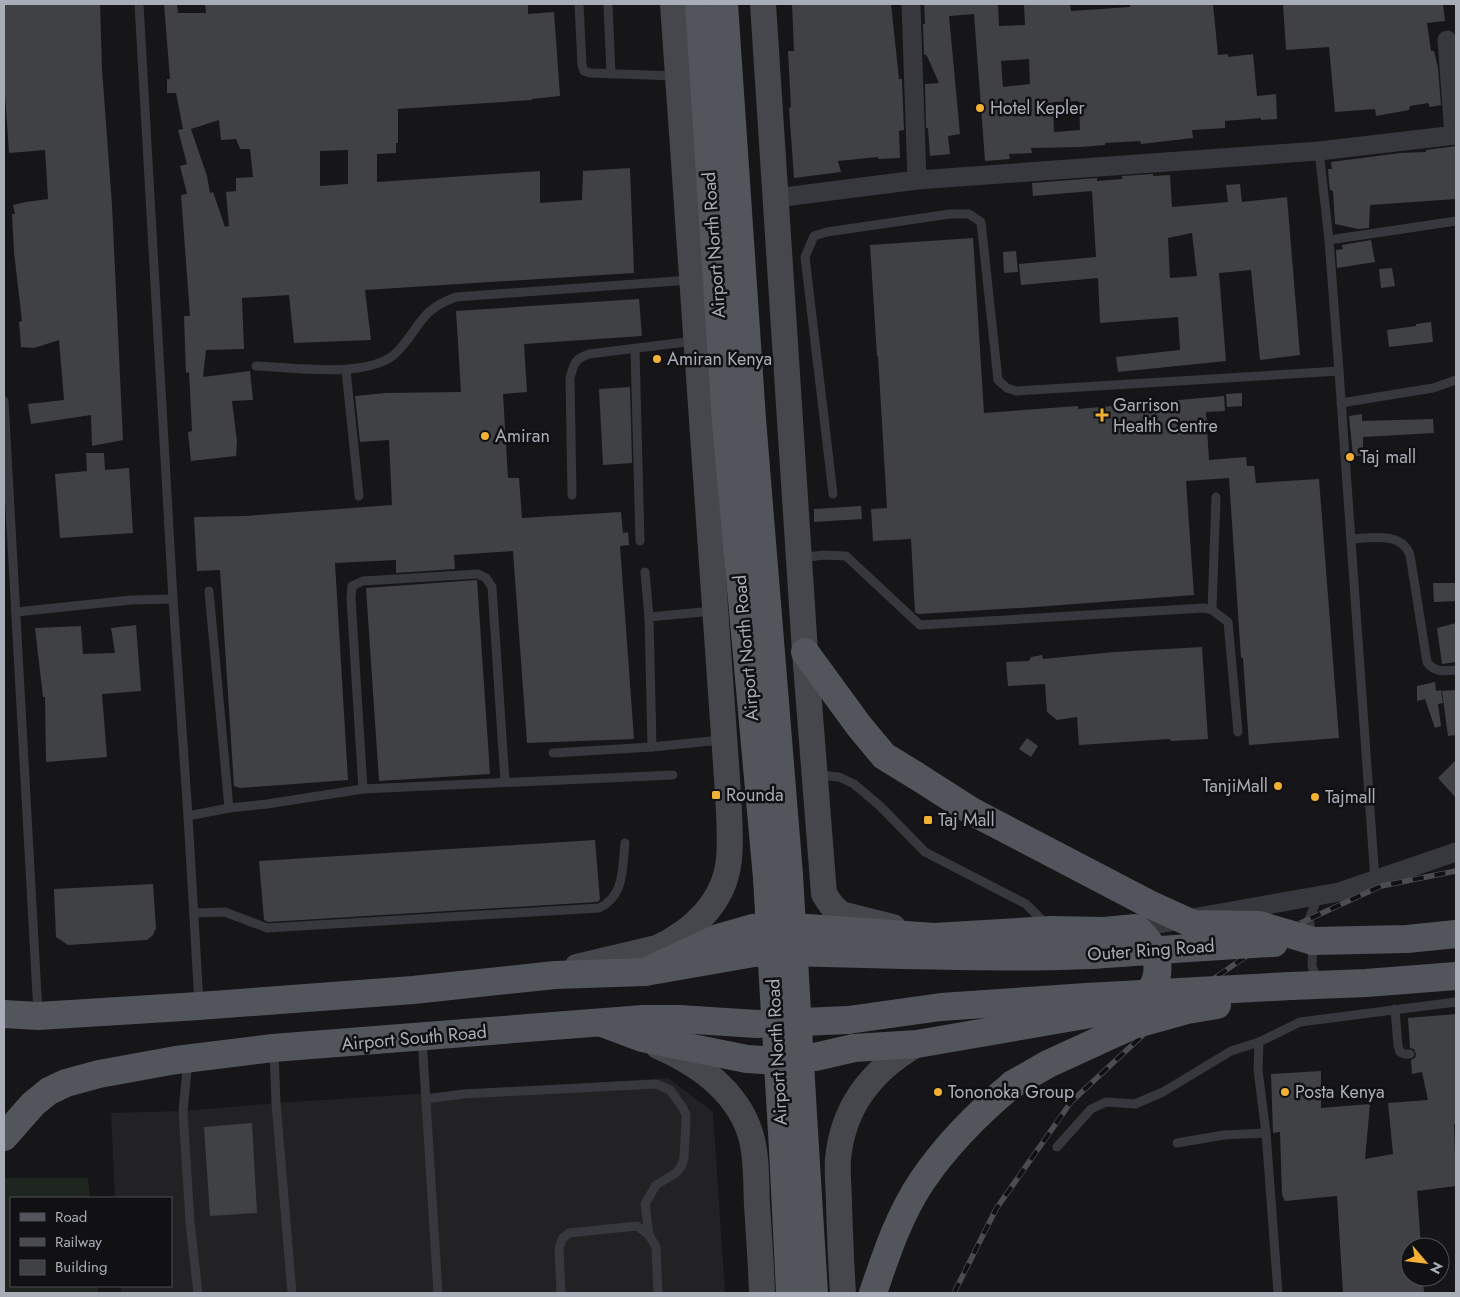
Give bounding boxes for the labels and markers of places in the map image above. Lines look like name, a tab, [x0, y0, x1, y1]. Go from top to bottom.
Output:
place label: Hotel Kepler	[990, 95, 1085, 121]
marker: Hotel Kepler	[974, 102, 986, 114]
place label: Amiran Kenya	[667, 346, 772, 372]
marker: Amiran Kenya	[651, 353, 663, 365]
place label: Garrison Health Centre	[1113, 392, 1218, 439]
marker: Garrison Health Centre	[1095, 408, 1109, 422]
place label: Amiran	[495, 423, 550, 449]
marker: Amiran	[479, 430, 491, 442]
place label: Taj mall	[1360, 444, 1416, 470]
marker: Taj mall	[1344, 451, 1356, 463]
place label: TanjiMall	[1203, 773, 1268, 799]
marker: TanjiMall	[1272, 780, 1284, 792]
place label: Rounda	[726, 782, 784, 808]
place label: Tajmall	[1325, 784, 1376, 810]
marker: Rounda	[710, 789, 722, 801]
marker: Tajmall	[1309, 791, 1321, 803]
place label: Taj Mall	[938, 807, 995, 833]
marker: Taj Mall	[922, 814, 934, 826]
place label: Tononoka Group	[948, 1079, 1074, 1105]
place label: Posta Kenya	[1295, 1079, 1385, 1105]
marker: Tononoka Group	[932, 1086, 944, 1098]
marker: Posta Kenya	[1279, 1086, 1291, 1098]

